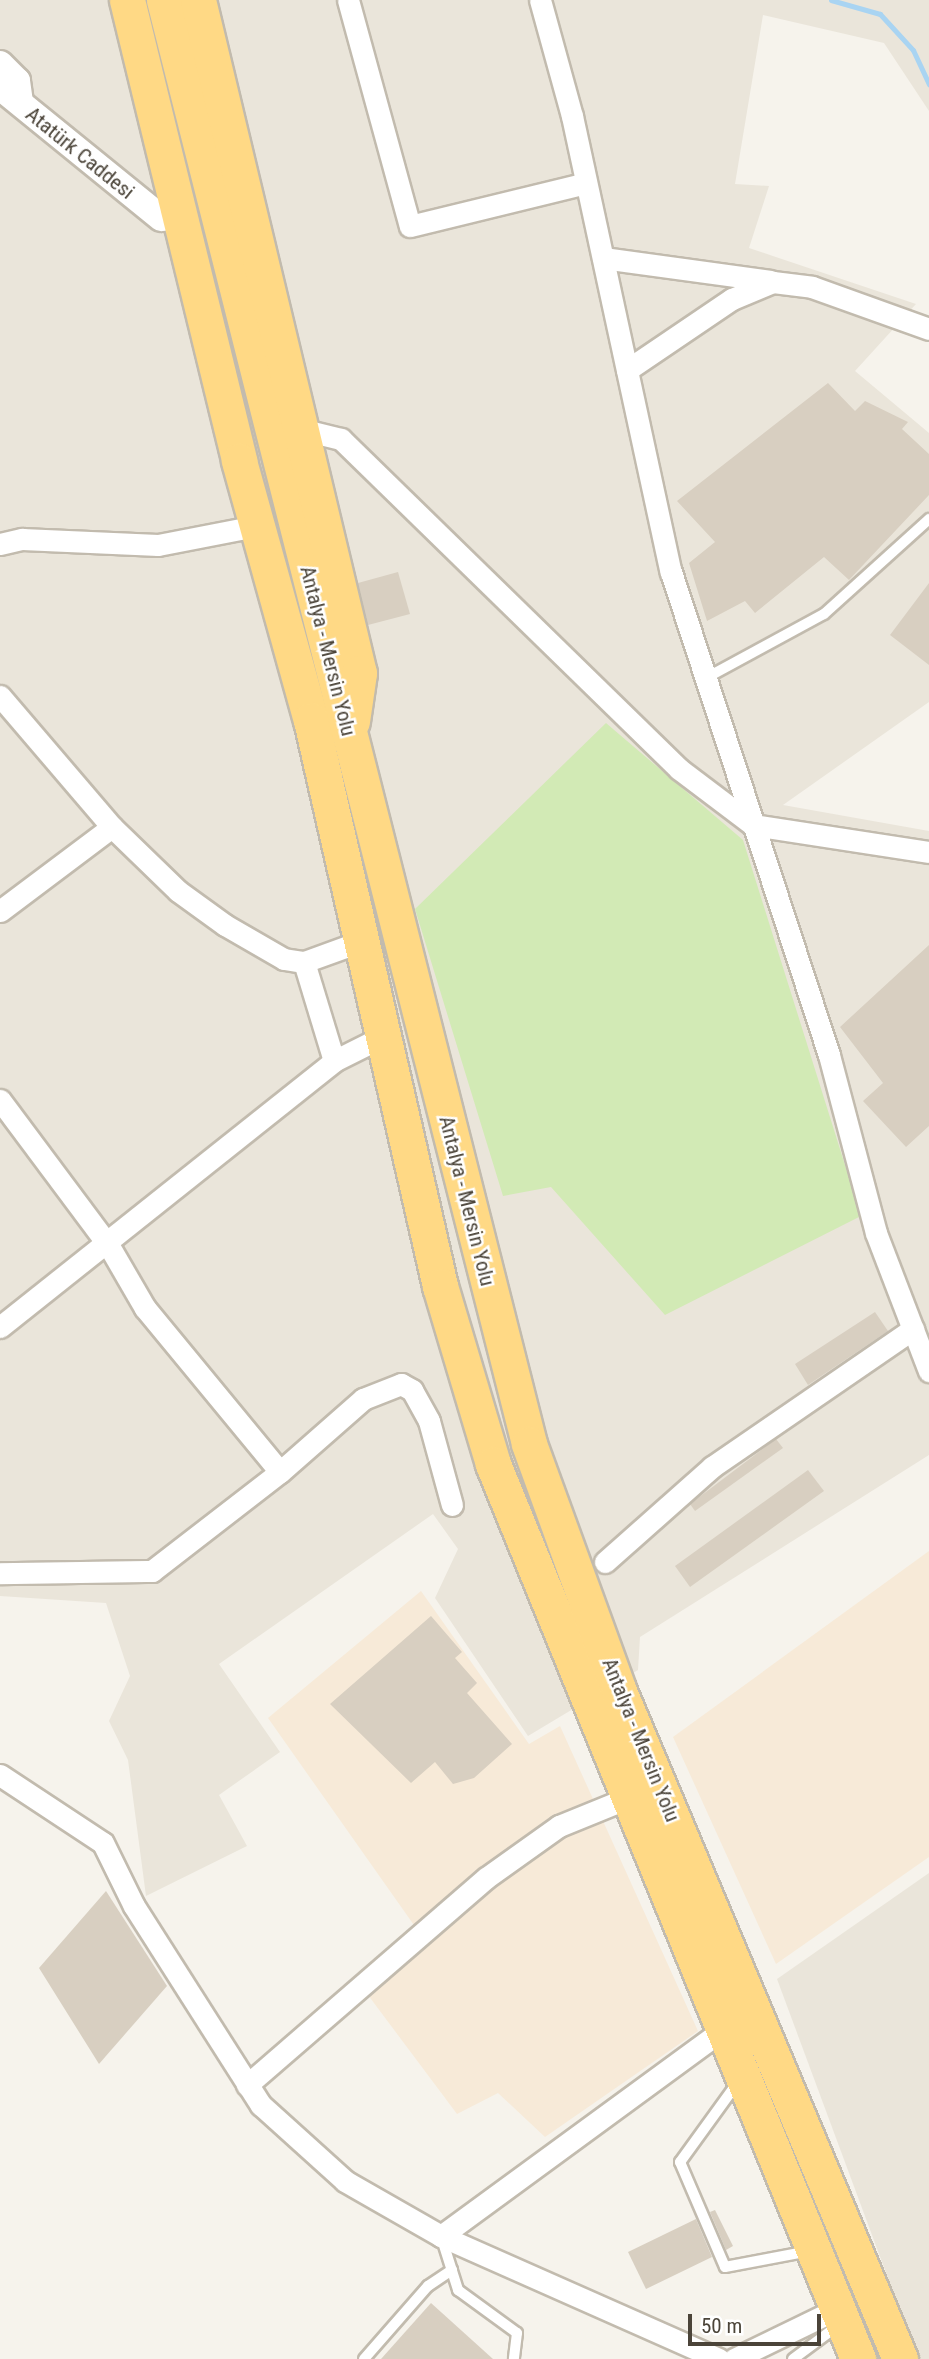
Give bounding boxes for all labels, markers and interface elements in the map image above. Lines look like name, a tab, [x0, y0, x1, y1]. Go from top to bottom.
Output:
street label: Atatürk Caddesi	[21, 102, 139, 204]
street label: Antalya - Mersin Yolu	[295, 563, 361, 739]
street label: Antalya - Mersin Yolu	[434, 1113, 500, 1289]
street label: Antalya - Mersin Yolu	[597, 1655, 685, 1825]
scale bar	[691, 2300, 824, 2344]
text: 50 m	[701, 2314, 742, 2338]

